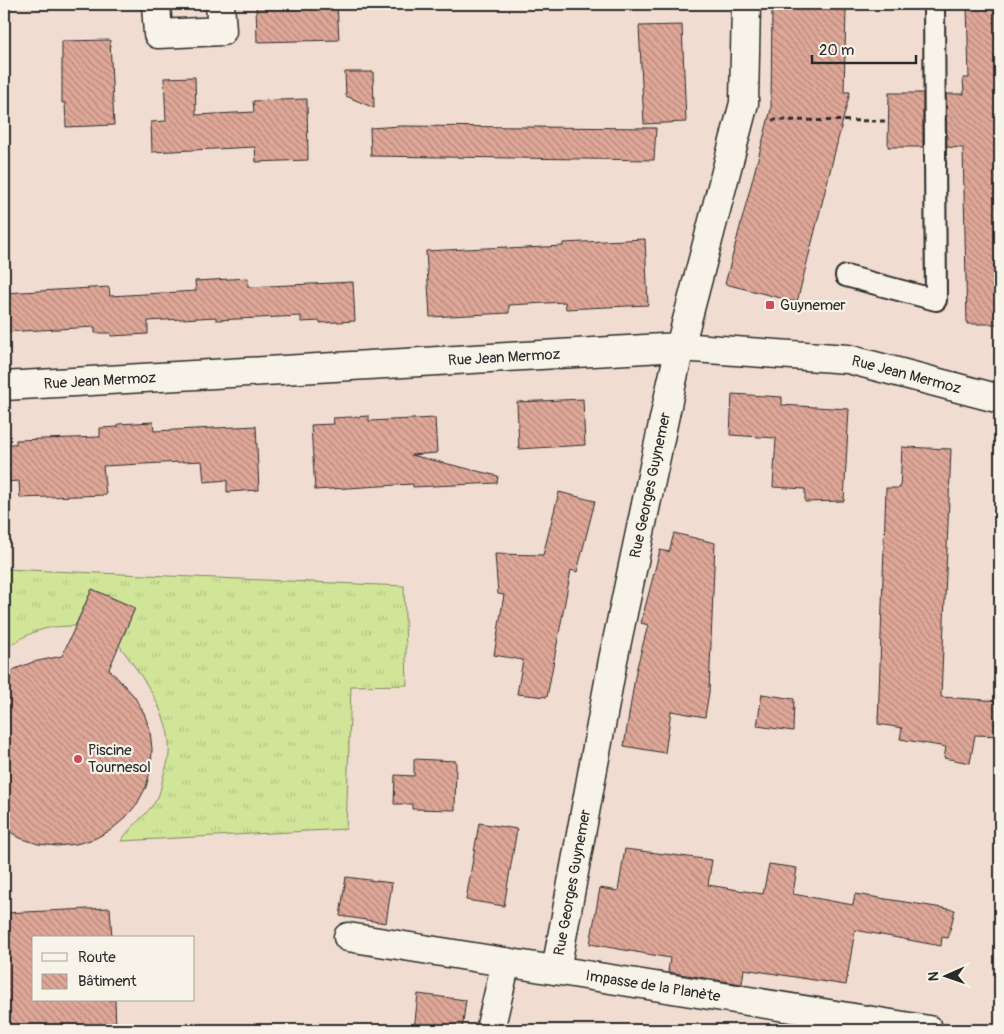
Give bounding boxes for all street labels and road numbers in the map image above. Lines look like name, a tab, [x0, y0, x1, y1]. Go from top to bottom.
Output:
street label: Rue Jean Mermoz	[447, 344, 561, 370]
street label: Rue Jean Mermoz	[850, 351, 963, 398]
street label: Rue Jean Mermoz	[43, 368, 157, 393]
street label: Rue Georges Guynemer	[625, 410, 675, 560]
street label: Rue Georges Guynemer	[549, 807, 595, 957]
street label: Impasse de la Planète	[584, 966, 722, 1006]

